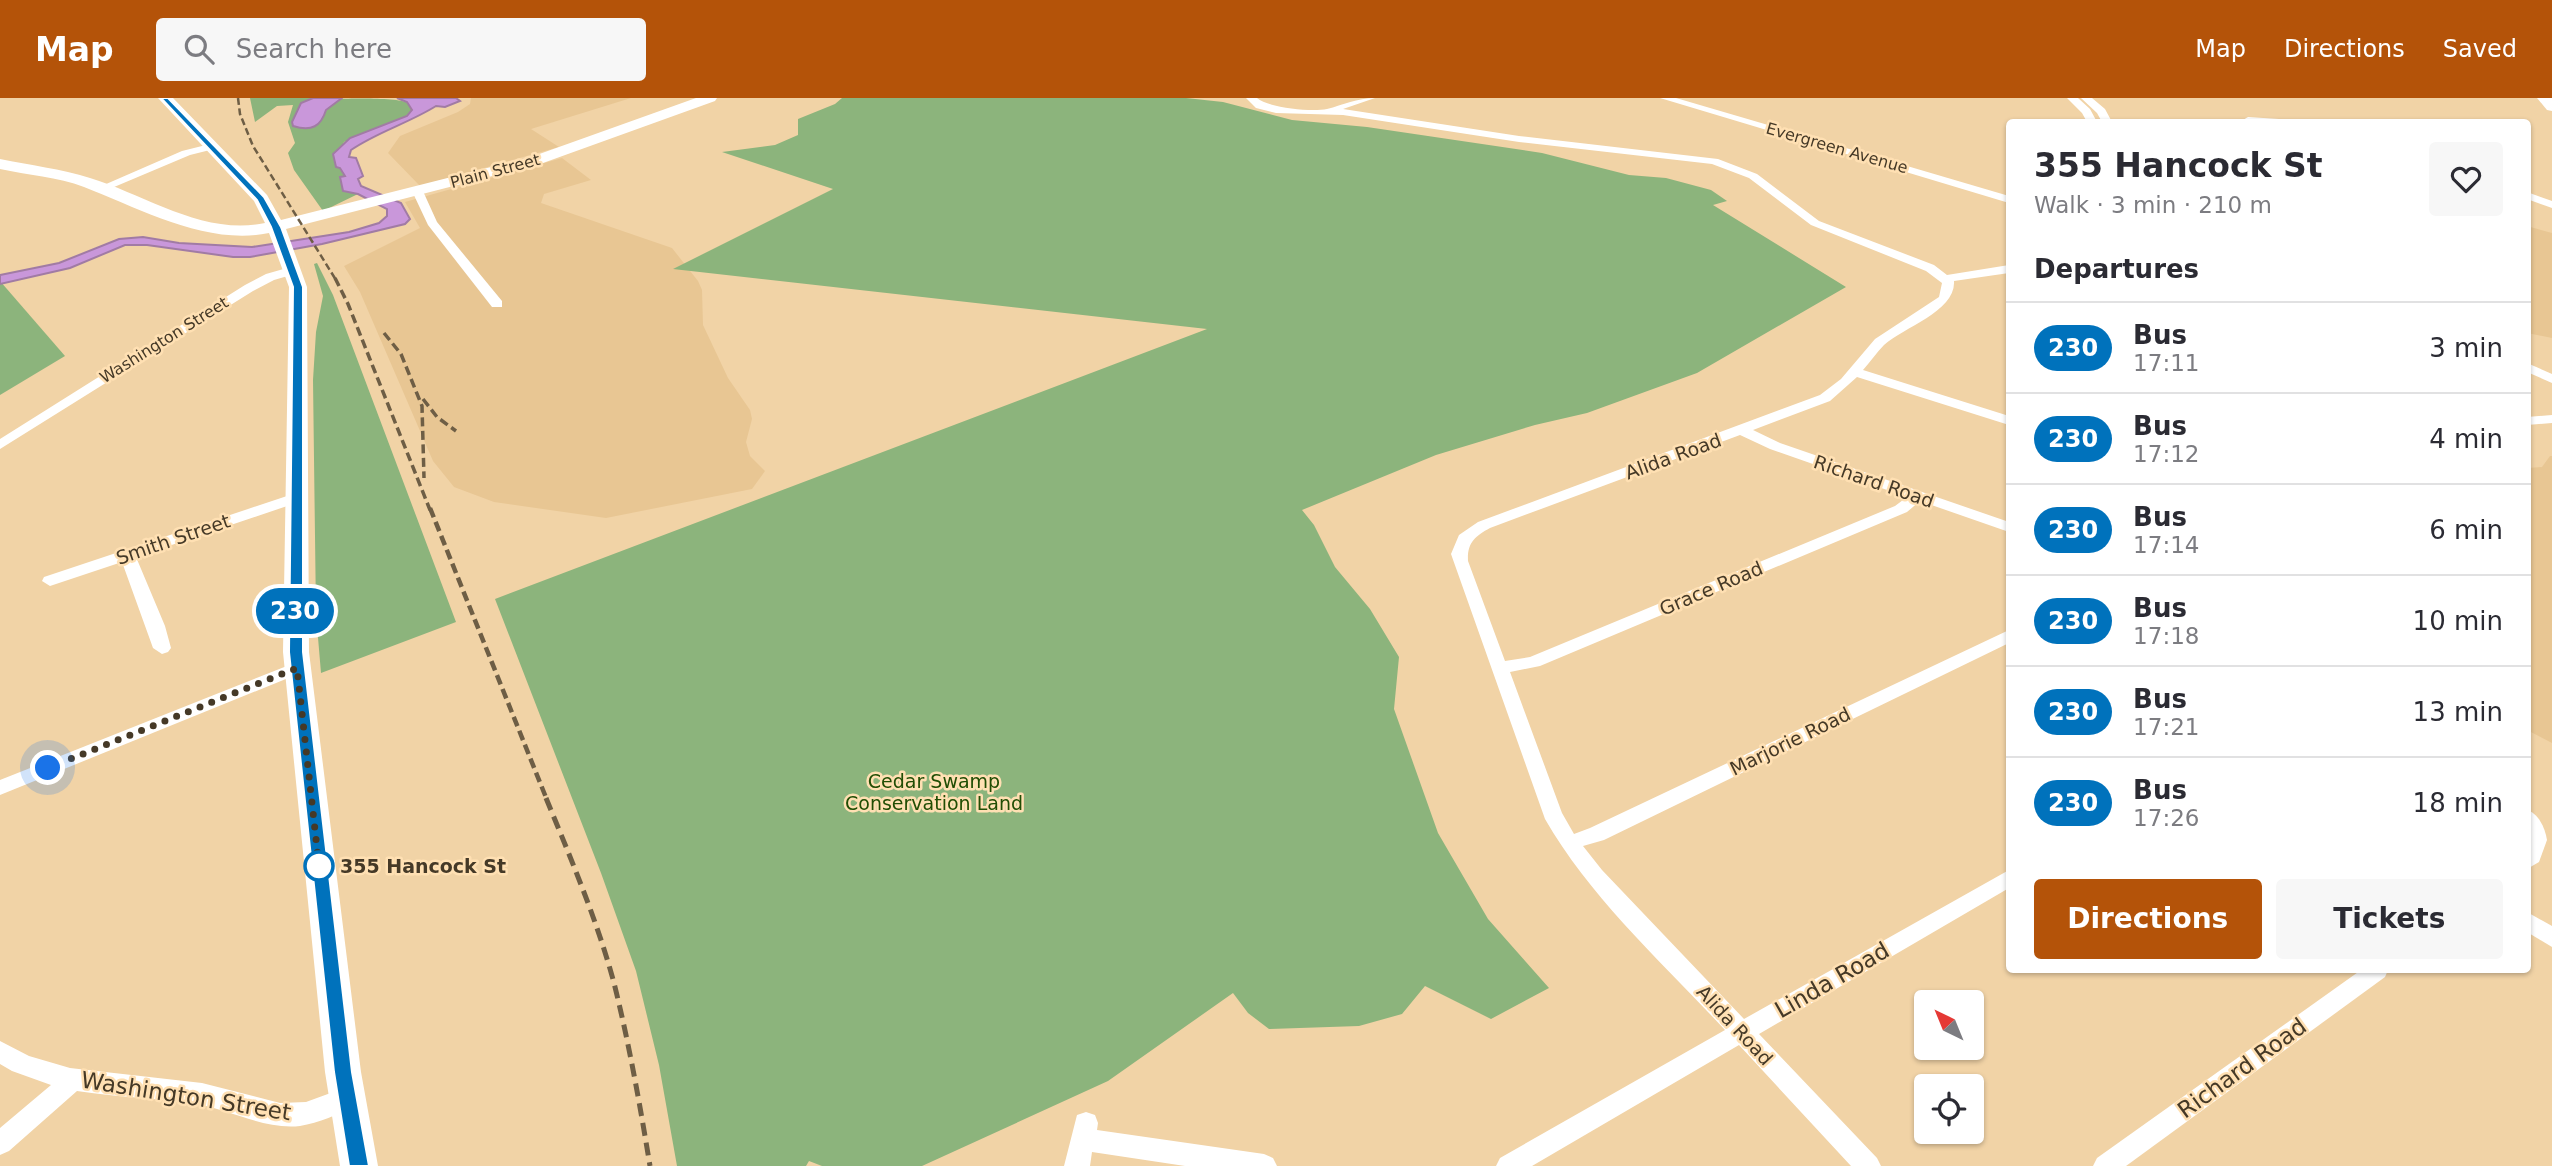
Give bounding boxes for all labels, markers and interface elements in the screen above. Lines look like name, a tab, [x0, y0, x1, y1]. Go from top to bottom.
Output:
search box	[156, 18, 646, 81]
text: Map	[35, 30, 114, 69]
icon: search	[180, 30, 218, 68]
text: Search here	[236, 34, 392, 64]
text: Map	[2195, 35, 2246, 63]
text: Directions	[2284, 35, 2405, 63]
text: Saved	[2443, 35, 2517, 63]
street label: Evergreen Avenue	[1764, 119, 1910, 177]
button: heart	[2429, 142, 2503, 216]
text: 355 Hancock St	[2034, 146, 2323, 185]
street label: Plain Street	[448, 150, 542, 192]
text: Walk · 3 min · 210 m	[2034, 192, 2272, 218]
text: Departures	[2034, 254, 2199, 284]
street label: Washington Street	[96, 293, 232, 387]
text: Bus	[2133, 320, 2187, 350]
text: 3 min	[2429, 333, 2503, 363]
text: 230	[2048, 334, 2098, 362]
text: 17:11	[2133, 350, 2199, 376]
text: Bus	[2133, 411, 2187, 441]
text: 4 min	[2429, 424, 2503, 454]
text: 230	[2048, 425, 2098, 453]
street label: Alida Road	[1622, 428, 1724, 484]
text: 17:12	[2133, 441, 2199, 467]
street label: Richard Road	[1811, 450, 1937, 512]
text: Bus	[2133, 502, 2187, 532]
street label: Smith Street	[113, 509, 233, 569]
text: 6 min	[2429, 515, 2503, 545]
text: 230	[2048, 516, 2098, 544]
text: 17:14	[2133, 532, 2199, 558]
street label: Grace Road	[1656, 556, 1766, 620]
line badge: 230	[255, 588, 335, 634]
text: Bus	[2133, 593, 2187, 623]
text: 230	[270, 597, 320, 625]
text: 10 min	[2413, 606, 2503, 636]
text: 230	[2048, 607, 2098, 635]
text: 17:18	[2133, 623, 2199, 649]
text: Bus	[2133, 684, 2187, 714]
text: 13 min	[2413, 697, 2503, 727]
text: 230	[2048, 698, 2098, 726]
street label: Marjorie Road	[1726, 702, 1854, 780]
text: 17:21	[2133, 714, 2199, 740]
your location	[30, 750, 65, 785]
park label: Cedar Swamp Conservation Land	[845, 770, 1023, 814]
text: Bus	[2133, 775, 2187, 805]
text: 18 min	[2413, 788, 2503, 818]
text: 230	[2048, 789, 2098, 817]
text: 17:26	[2133, 805, 2199, 831]
marker: 355 Hancock St	[304, 851, 334, 881]
place label: 355 Hancock St	[340, 855, 506, 877]
button: Directions	[2034, 879, 2262, 959]
button: Tickets	[2276, 879, 2503, 959]
street label: Linda Road	[1770, 937, 1894, 1023]
street label: Alida Road	[1693, 981, 1777, 1069]
north arrow	[1914, 990, 1984, 1060]
map controls	[1914, 990, 1984, 1144]
street label: Richard Road	[2173, 1013, 2311, 1123]
street label: Washington Street	[79, 1067, 293, 1125]
button: locate	[1914, 1074, 1984, 1144]

